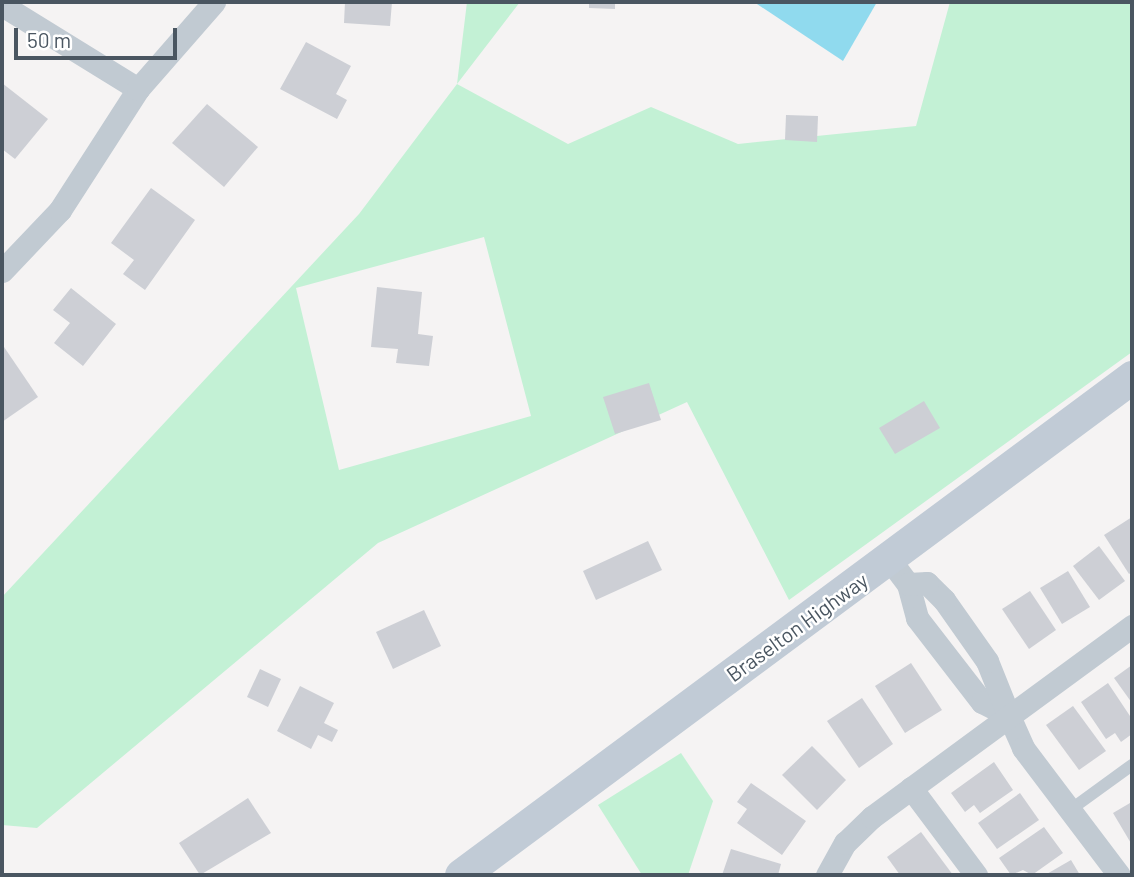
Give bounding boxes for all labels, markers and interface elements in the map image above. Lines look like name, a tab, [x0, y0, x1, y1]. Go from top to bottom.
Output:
scale bar	[18, 14, 180, 58]
text: 50 m	[27, 27, 71, 52]
street label: Braselton Highway	[721, 567, 873, 687]

